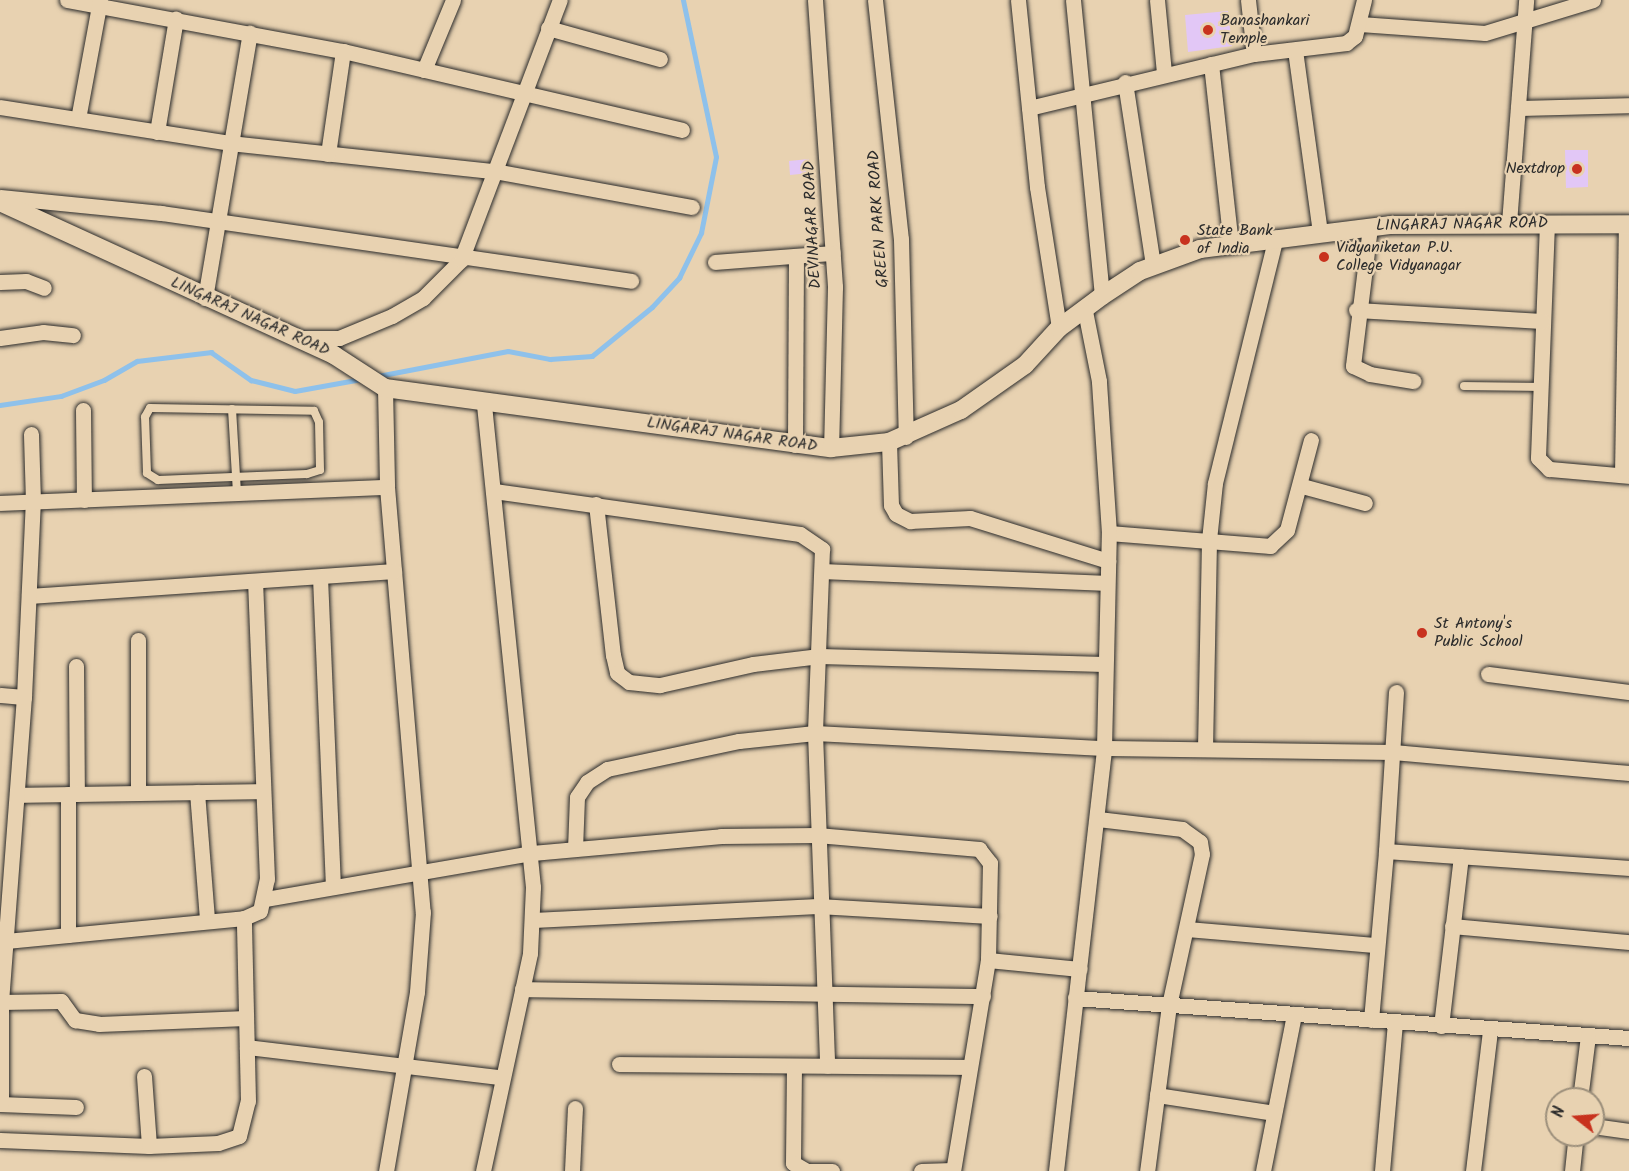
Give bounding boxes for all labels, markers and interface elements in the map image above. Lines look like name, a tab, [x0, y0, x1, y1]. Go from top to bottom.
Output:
place label: Banashankari Temple	[1220, 11, 1309, 49]
marker: Banashankari Temple	[1201, 23, 1215, 37]
street label: GREEN PARK ROAD	[865, 150, 893, 288]
place label: Nextdrop	[1506, 159, 1565, 179]
street label: DEVINAGAR ROAD	[800, 160, 826, 290]
marker: Nextdrop	[1570, 162, 1584, 176]
street label: LINGARAJ NAGAR ROAD	[1376, 214, 1548, 236]
place label: State Bank of India	[1197, 221, 1273, 259]
marker: State Bank of India	[1178, 233, 1192, 247]
place label: Vidyaniketan P.U. College Vidyanagar	[1336, 238, 1461, 276]
marker: Vidyaniketan P.U. College Vidyanagar	[1317, 250, 1331, 264]
street label: LINGARAJ NAGAR ROAD	[168, 273, 332, 361]
street label: LINGARAJ NAGAR ROAD	[645, 414, 819, 456]
place label: St Antony's Public School	[1434, 614, 1523, 652]
marker: St Antony's Public School	[1415, 626, 1429, 640]
north arrow	[1545, 1087, 1605, 1147]
text: N	[1546, 1104, 1573, 1121]

